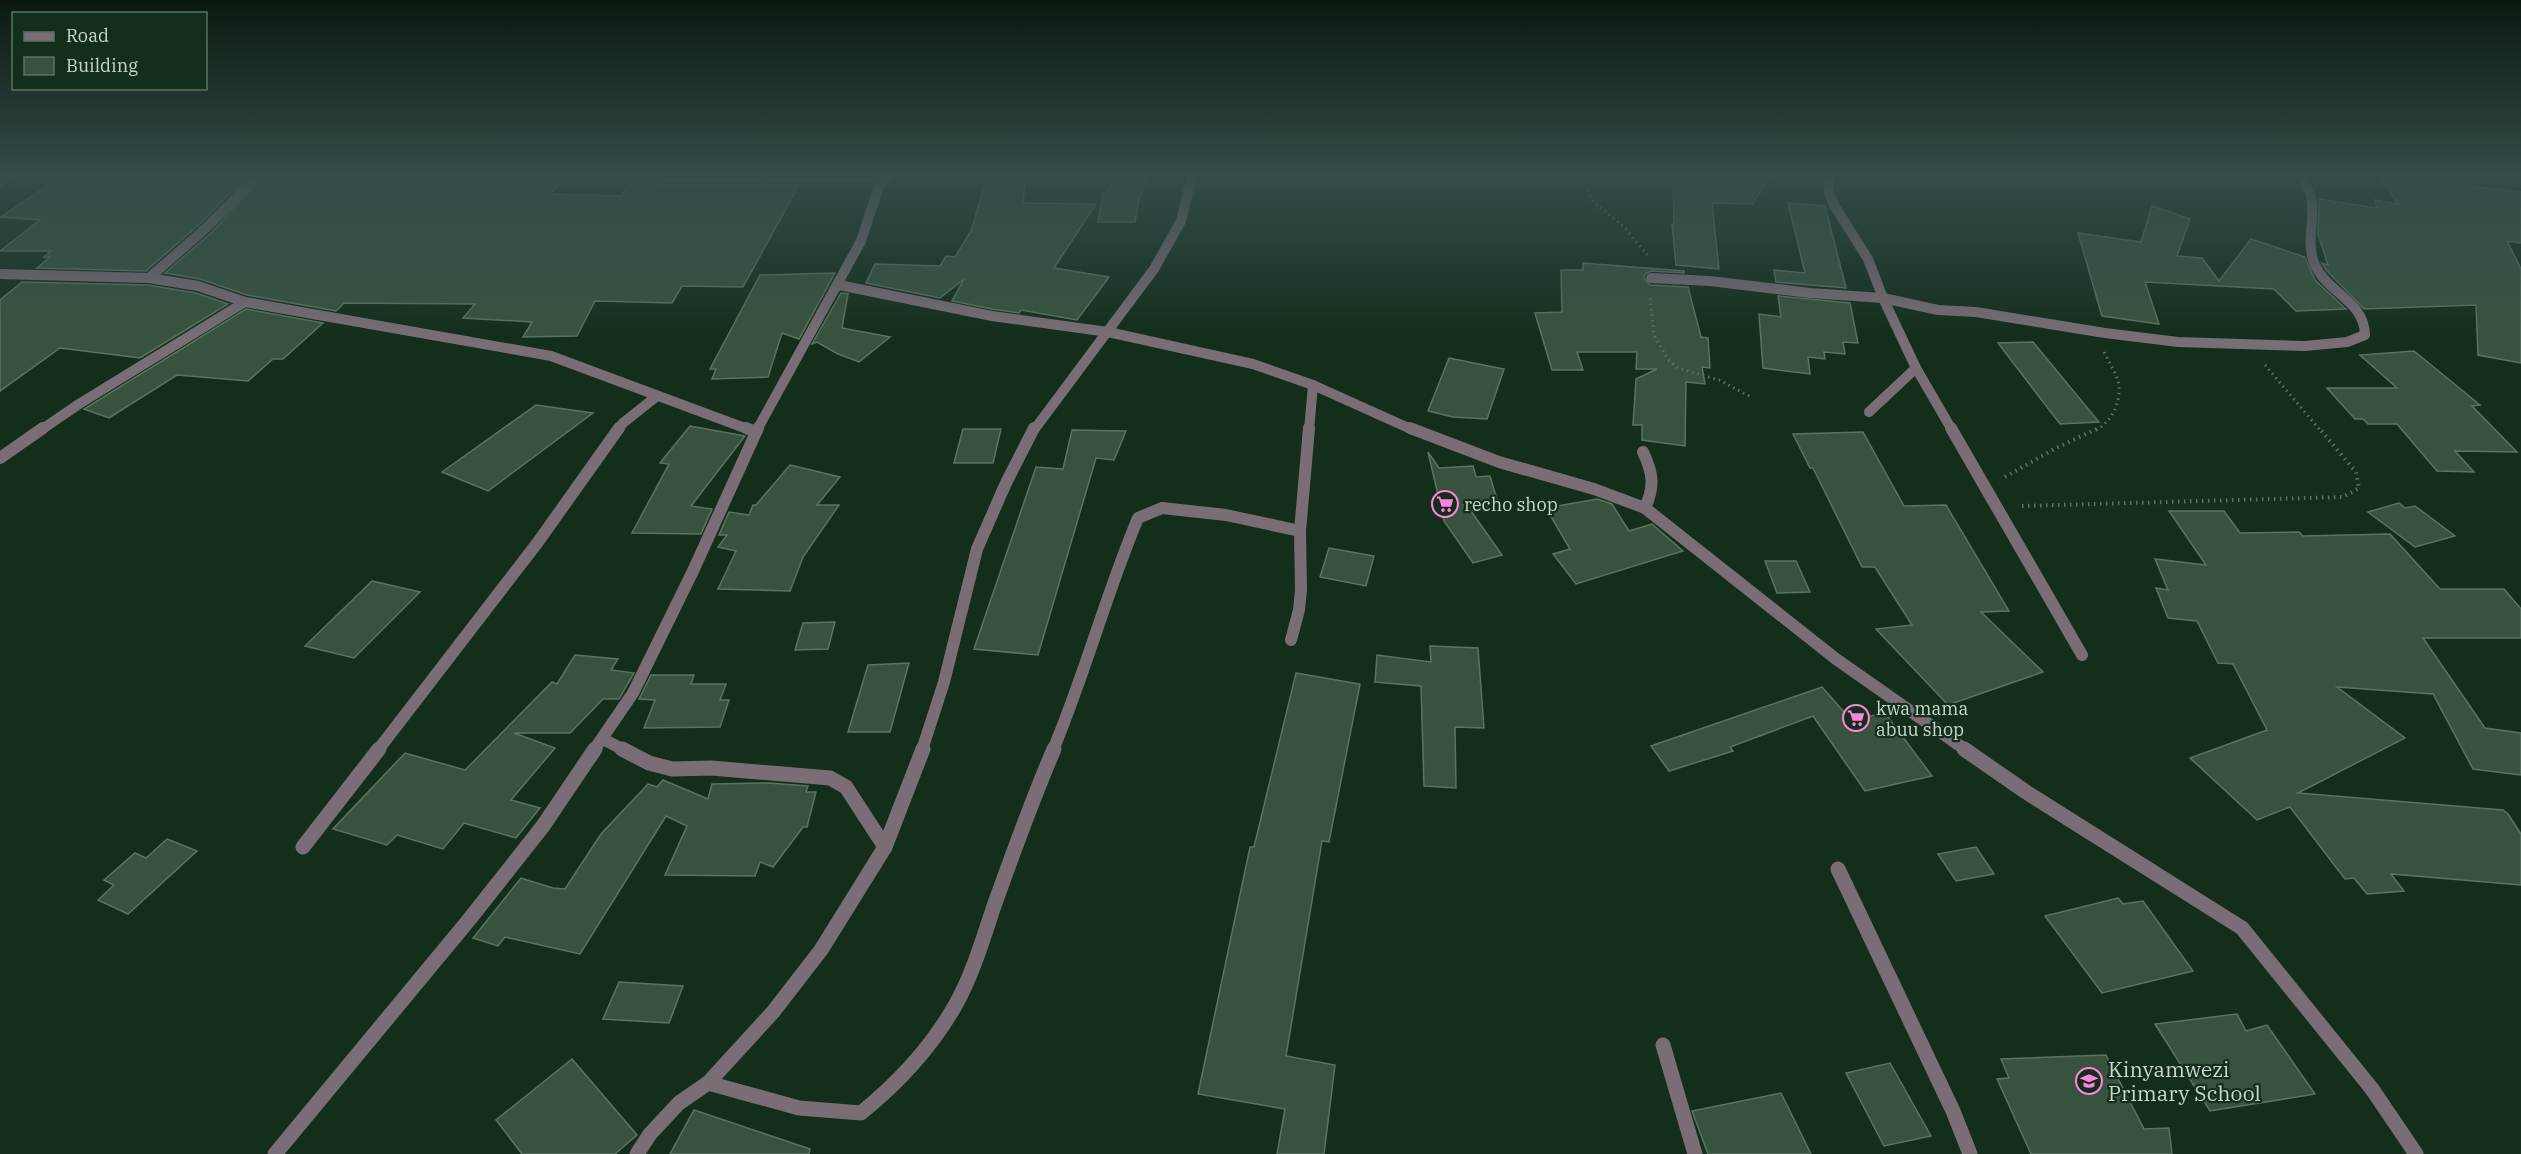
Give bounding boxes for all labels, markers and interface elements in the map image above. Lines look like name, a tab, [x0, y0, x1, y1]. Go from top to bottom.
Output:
legend	[12, 12, 207, 90]
text: Road	[66, 24, 109, 47]
text: Building	[66, 54, 138, 77]
supermarket icon: recho shop	[1430, 489, 1460, 519]
place label: recho shop	[1464, 493, 1558, 516]
place label: kwa mama abuu shop	[1876, 697, 1968, 741]
supermarket icon: kwa mama abuu shop	[1841, 703, 1871, 733]
place label: Kinyamwezi Primary School	[2108, 1055, 2261, 1107]
school or university icon: Kinyamwezi Primary School	[2074, 1066, 2104, 1096]

